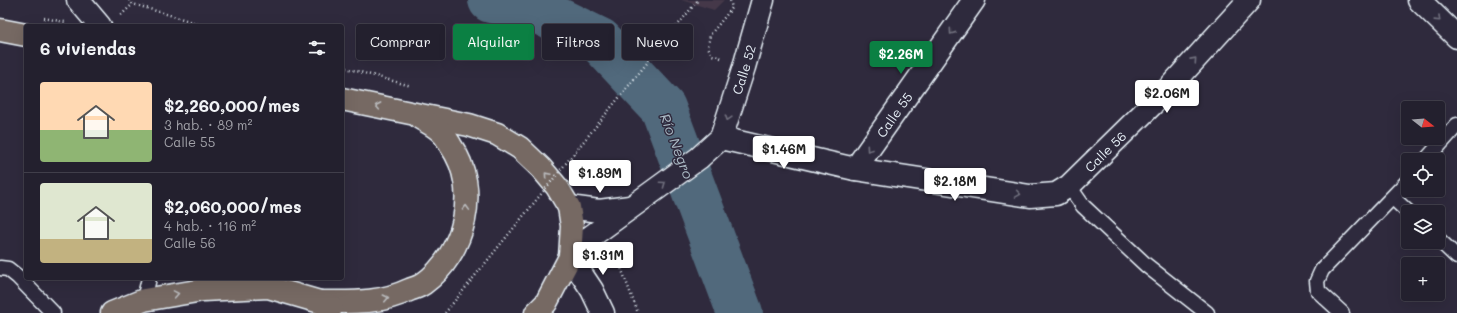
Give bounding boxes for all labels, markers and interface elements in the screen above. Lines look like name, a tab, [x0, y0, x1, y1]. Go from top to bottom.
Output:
one-way arrow	[1433, 14, 1441, 22]
chip: Comprar	[356, 24, 445, 60]
chip: Alquilar	[453, 24, 534, 60]
chip: Filtros	[542, 24, 614, 60]
chip: Nuevo	[622, 24, 693, 60]
one-way arrow	[949, 28, 957, 35]
text: 6 viviendas	[40, 37, 136, 59]
icon: filters	[306, 37, 328, 59]
pin: $2.26M	[868, 41, 934, 75]
street label: Calle 52	[727, 43, 758, 96]
text: $2.26M	[879, 45, 923, 62]
one-way arrow	[1190, 58, 1197, 65]
pin: $2.06M	[1134, 80, 1200, 114]
text: $2.06M	[1144, 84, 1190, 101]
street label: Calle 55	[872, 88, 915, 140]
text: $2,260,000/mes	[164, 94, 300, 116]
icon: home	[72, 98, 120, 146]
north arrow	[1401, 101, 1445, 145]
map controls	[1401, 101, 1445, 301]
one-way arrow	[374, 103, 381, 111]
water label: Río Negro	[656, 111, 698, 181]
one-way arrow	[724, 114, 733, 121]
text: 3 hab. · 89 m²	[164, 116, 252, 133]
street label: Calle 56	[1080, 127, 1129, 175]
text: Calle 55	[164, 133, 215, 150]
pin: $1.46M	[751, 136, 817, 170]
text: $1.46M	[762, 140, 806, 157]
one-way arrow	[867, 145, 874, 152]
button: locate	[1401, 153, 1445, 197]
pin: $1.89M	[567, 160, 633, 194]
text: $1.89M	[578, 164, 622, 181]
pin: $2.18M	[922, 168, 988, 202]
one-way arrow	[544, 172, 551, 180]
text: $2.18M	[933, 172, 977, 189]
one-way arrow	[658, 182, 665, 189]
one-way arrow	[1015, 190, 1021, 198]
text: $2,060,000/mes	[164, 195, 302, 217]
icon: home	[72, 199, 120, 247]
one-way arrow	[462, 205, 470, 211]
button: layers	[1401, 205, 1445, 249]
text: 4 hab. · 116 m²	[164, 217, 256, 234]
text: Calle 56	[164, 234, 216, 251]
pin: $1.31M	[570, 242, 636, 276]
text: $1.31M	[582, 246, 624, 263]
button: +	[1401, 257, 1445, 301]
one-way arrow	[173, 291, 179, 299]
one-way arrow	[383, 295, 389, 303]

